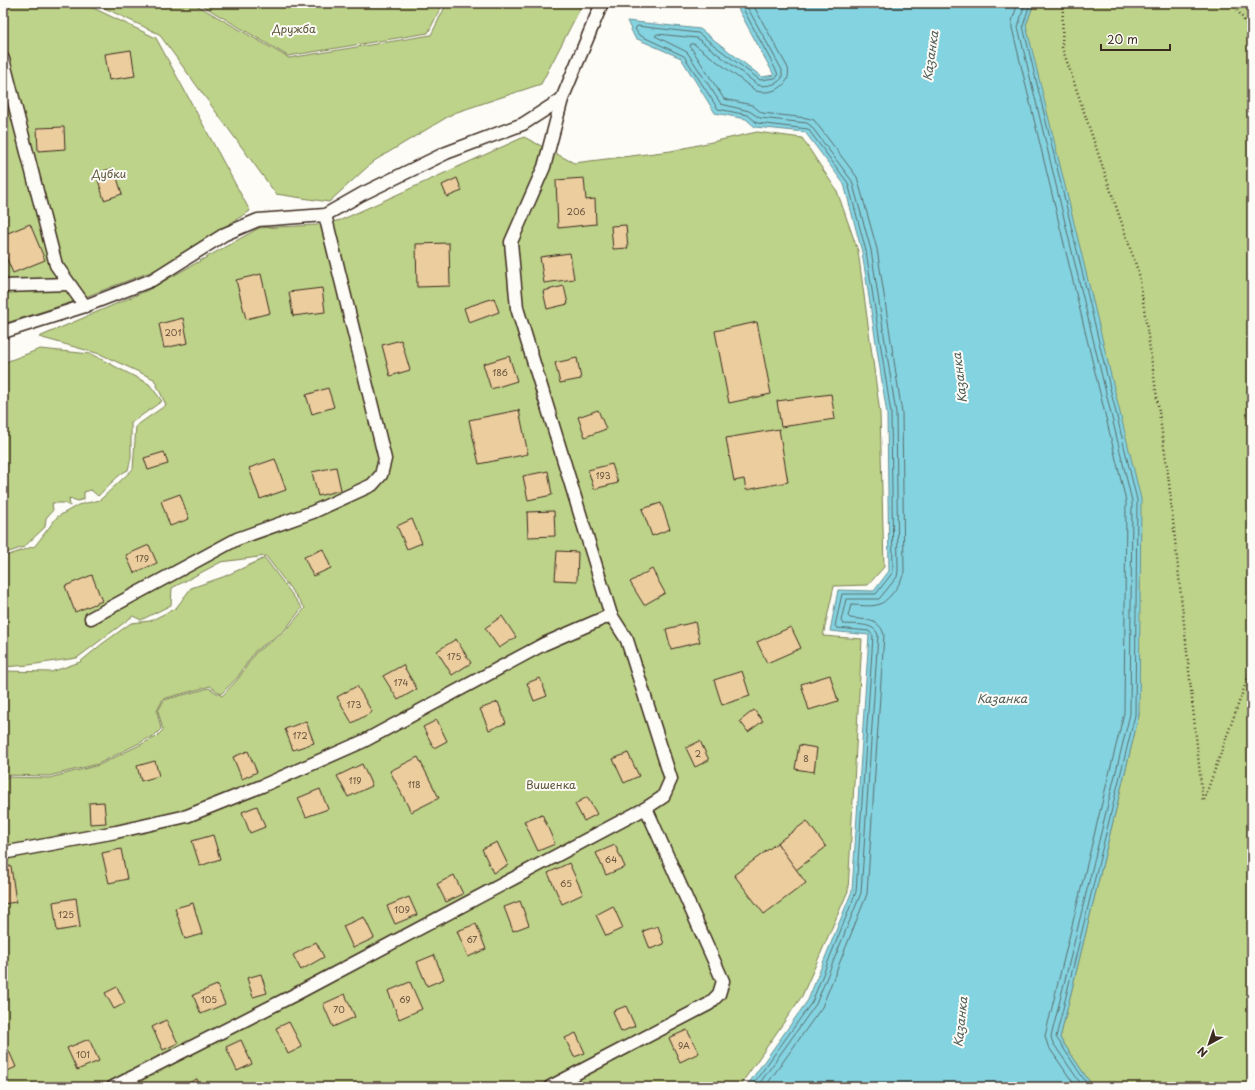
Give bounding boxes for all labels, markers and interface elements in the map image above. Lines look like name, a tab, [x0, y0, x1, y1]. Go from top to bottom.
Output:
park label: Дружба	[271, 20, 316, 37]
scale bar	[1101, 26, 1170, 52]
water label: Казанка	[918, 29, 943, 82]
text: 20 m	[1107, 30, 1138, 48]
park label: Дубки	[91, 165, 126, 182]
house number: 206	[567, 204, 585, 218]
house number: 201	[165, 325, 181, 339]
water label: Казанка	[947, 351, 971, 404]
house number: 186	[492, 365, 508, 379]
house number: 193	[595, 468, 611, 482]
house number: 179	[135, 551, 149, 565]
house number: 175	[447, 649, 462, 663]
house number: 174	[394, 675, 408, 689]
water label: Казанка	[977, 689, 1028, 707]
house number: 173	[347, 697, 362, 711]
house number: 172	[292, 728, 308, 742]
house number: 2	[695, 746, 701, 760]
house number: 8	[803, 751, 809, 765]
house number: 119	[349, 773, 361, 787]
park label: Вишенка	[526, 776, 576, 793]
house number: 118	[407, 777, 421, 791]
house number: 64	[605, 852, 617, 866]
house number: 65	[560, 876, 572, 890]
house number: 109	[394, 902, 410, 916]
house number: 125	[58, 907, 74, 921]
house number: 67	[466, 932, 478, 946]
house number: 105	[201, 992, 217, 1006]
house number: 69	[399, 992, 411, 1006]
water label: Казанка	[948, 995, 972, 1048]
house number: 70	[333, 1002, 345, 1016]
north arrow	[1189, 1024, 1229, 1064]
house number: 9А	[678, 1038, 690, 1052]
text: N	[1193, 1043, 1211, 1061]
house number: 101	[76, 1047, 90, 1061]

